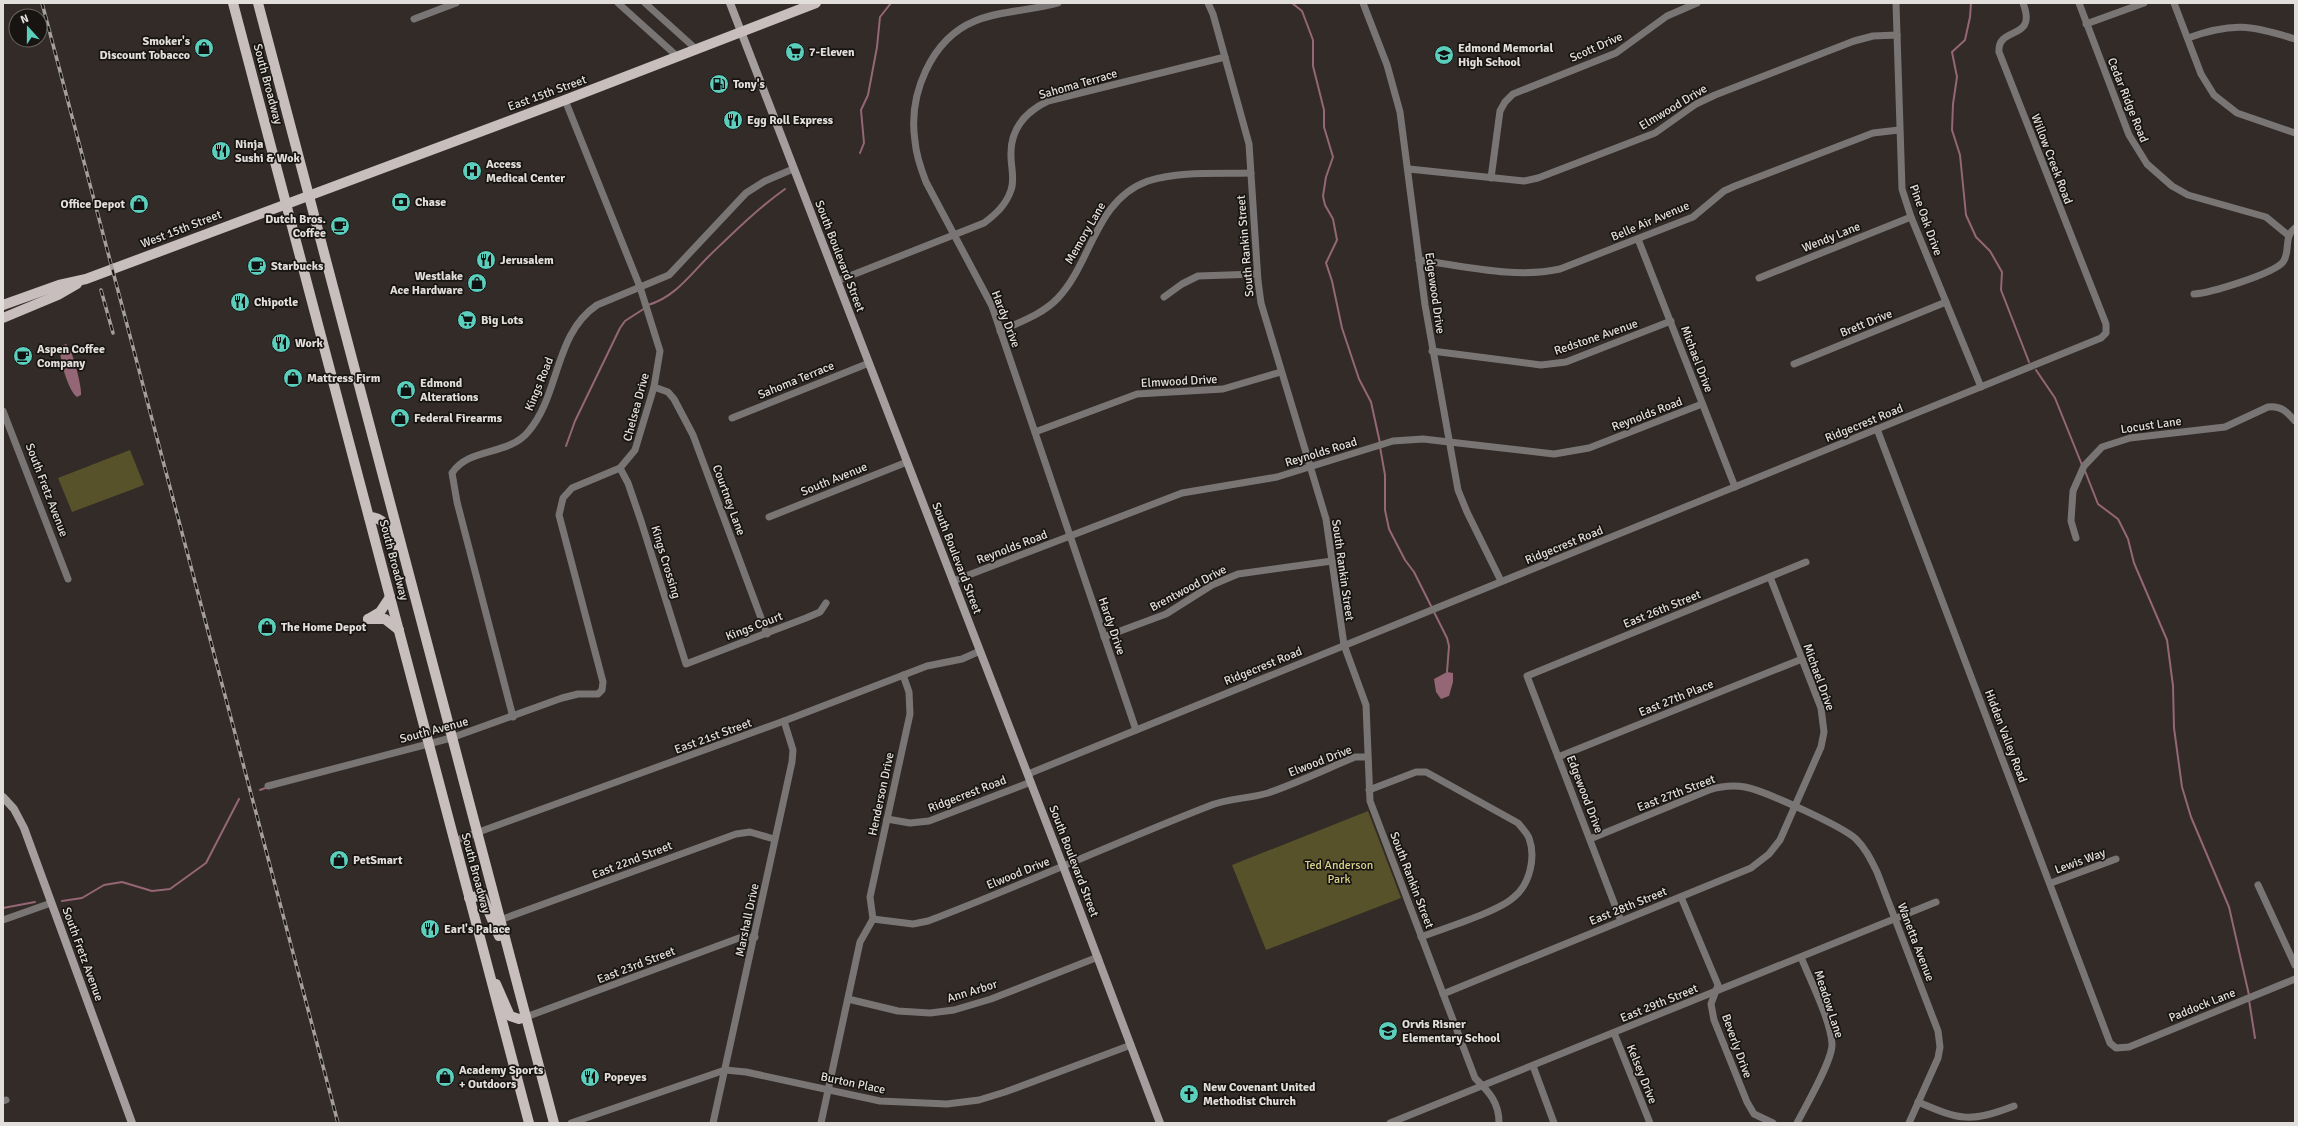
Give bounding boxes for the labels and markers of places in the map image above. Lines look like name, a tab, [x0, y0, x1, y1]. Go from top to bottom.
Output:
place label: Smoker's Discount Tobacco	[100, 34, 191, 63]
shop icon: Smoker's Discount Tobacco	[193, 37, 215, 59]
supermarket icon: 7-Eleven	[784, 41, 806, 63]
place label: Edmond Memorial High School	[1458, 41, 1554, 70]
school or university icon: Edmond Memorial High School	[1433, 44, 1455, 66]
place label: 7-Eleven	[809, 45, 855, 60]
fuel station icon: Tony's	[708, 73, 730, 95]
place label: Tony's	[733, 77, 766, 92]
restaurant icon: Egg Roll Express	[722, 109, 744, 131]
place label: Egg Roll Express	[747, 113, 834, 128]
place label: Ninja Sushi & Wok	[235, 137, 300, 166]
restaurant icon: Ninja Sushi & Wok	[210, 140, 232, 162]
place label: Access Medical Center	[486, 157, 565, 186]
hospital icon: Access Medical Center	[461, 160, 483, 182]
bank icon: Chase	[390, 191, 412, 213]
shop icon: Office Depot	[128, 193, 150, 215]
place label: Chase	[415, 195, 446, 210]
place label: Office Depot	[61, 197, 125, 212]
place label: Dutch Bros. Coffee	[265, 212, 326, 241]
cafe icon: Dutch Bros. Coffee	[329, 215, 351, 237]
restaurant icon: Jerusalem	[475, 249, 497, 271]
place label: Jerusalem	[500, 253, 554, 268]
cafe icon: Starbucks	[246, 255, 268, 277]
place label: Starbucks	[271, 259, 324, 274]
place label: Westlake Ace Hardware	[390, 269, 463, 298]
shop icon: Westlake Ace Hardware	[466, 272, 488, 294]
restaurant icon: Chipotle	[229, 291, 251, 313]
place label: Chipotle	[254, 295, 298, 310]
supermarket icon: Big Lots	[456, 309, 478, 331]
place label: Big Lots	[481, 313, 524, 328]
restaurant icon: Work	[270, 332, 292, 354]
place label: Work	[295, 336, 323, 351]
place label: Aspen Coffee Company	[37, 342, 105, 371]
cafe icon: Aspen Coffee Company	[12, 345, 34, 367]
shop icon: Mattress Firm	[282, 367, 304, 389]
place label: Mattress Firm	[307, 371, 381, 386]
place label: Edmond Alterations	[420, 376, 479, 405]
shop icon: Edmond Alterations	[395, 379, 417, 401]
shop icon: Federal Firearms	[389, 407, 411, 429]
place label: Federal Firearms	[414, 411, 503, 426]
shop icon: The Home Depot	[256, 616, 278, 638]
place label: The Home Depot	[281, 620, 367, 635]
shop icon: PetSmart	[328, 849, 350, 871]
place label: PetSmart	[353, 853, 403, 868]
restaurant icon: Earl's Palace	[419, 918, 441, 940]
place label: Earl's Palace	[444, 922, 510, 937]
place label: Orvis Risner Elementary School	[1402, 1017, 1501, 1046]
school or university icon: Orvis Risner Elementary School	[1377, 1020, 1399, 1042]
place label: Academy Sports + Outdoors	[459, 1063, 544, 1092]
shop icon: Academy Sports + Outdoors	[434, 1066, 456, 1088]
restaurant icon: Popeyes	[579, 1066, 601, 1088]
place label: Popeyes	[604, 1070, 647, 1085]
place label: New Covenant United Methodist Church	[1203, 1080, 1316, 1109]
church icon: New Covenant United Methodist Church	[1178, 1083, 1200, 1105]

